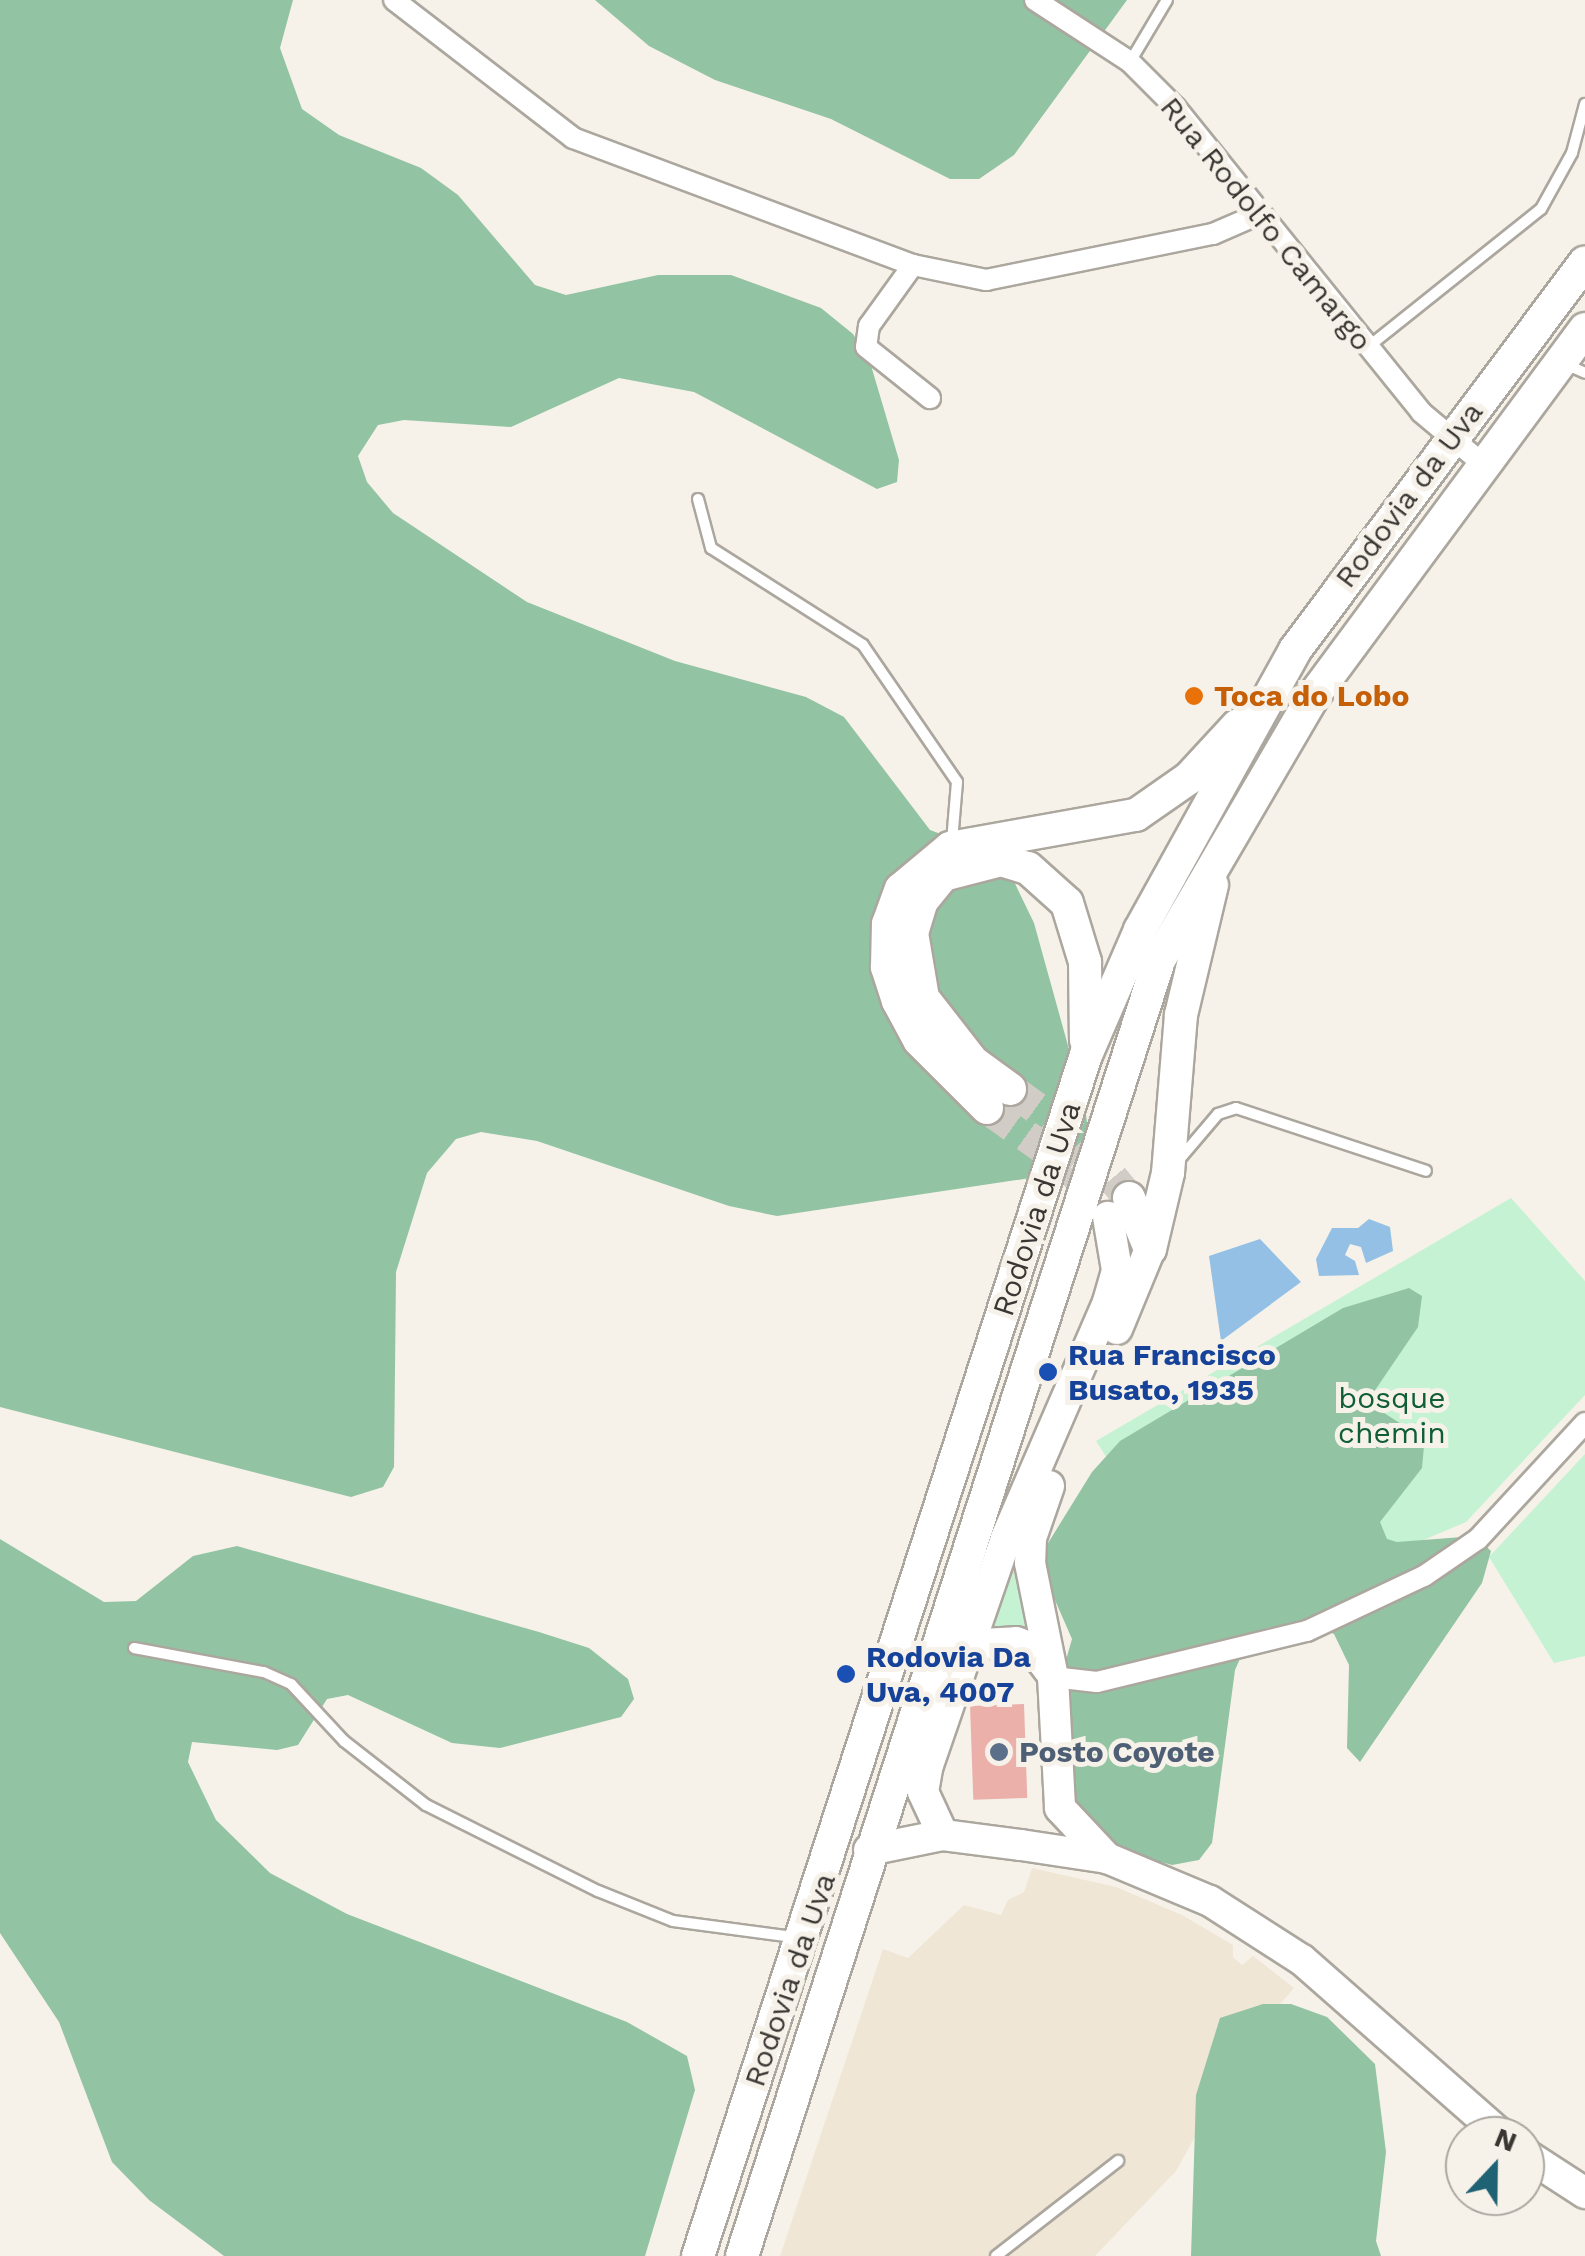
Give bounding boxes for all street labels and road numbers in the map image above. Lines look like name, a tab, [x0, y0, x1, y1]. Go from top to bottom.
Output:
street label: Rua Rodolfo Camargo	[1152, 90, 1380, 358]
street label: Rodovia da Uva	[1327, 395, 1491, 595]
street label: Rodovia da Uva	[985, 1097, 1089, 1321]
street label: Rodovia da Uva	[736, 1868, 844, 2092]

